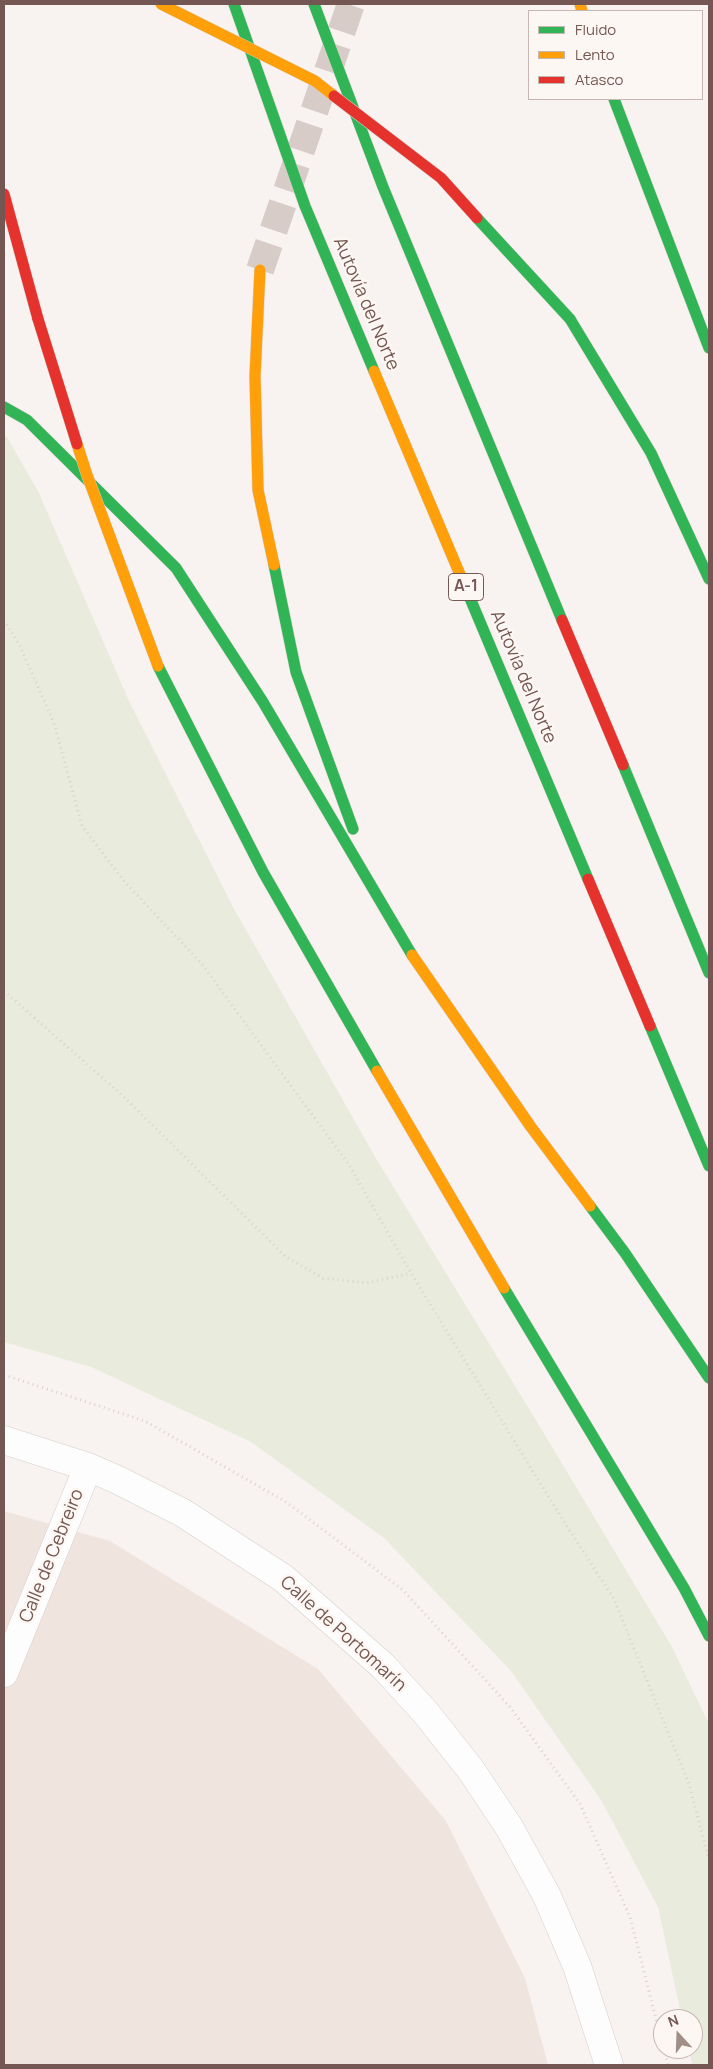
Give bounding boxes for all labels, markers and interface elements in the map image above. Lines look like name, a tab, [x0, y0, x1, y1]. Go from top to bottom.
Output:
legend	[528, 10, 703, 100]
text: Fluido	[575, 19, 616, 40]
text: Lento	[575, 44, 615, 65]
text: Atasco	[575, 69, 623, 90]
street label: Autovía del Norte	[328, 234, 404, 374]
road number: A-1	[448, 574, 484, 600]
street label: Autovía del Norte	[485, 607, 561, 747]
street label: Calle de Cebreiro	[15, 1486, 89, 1626]
street label: Calle de Portomarín	[275, 1572, 411, 1696]
north arrow	[653, 2009, 703, 2059]
text: N	[665, 2010, 681, 2031]

